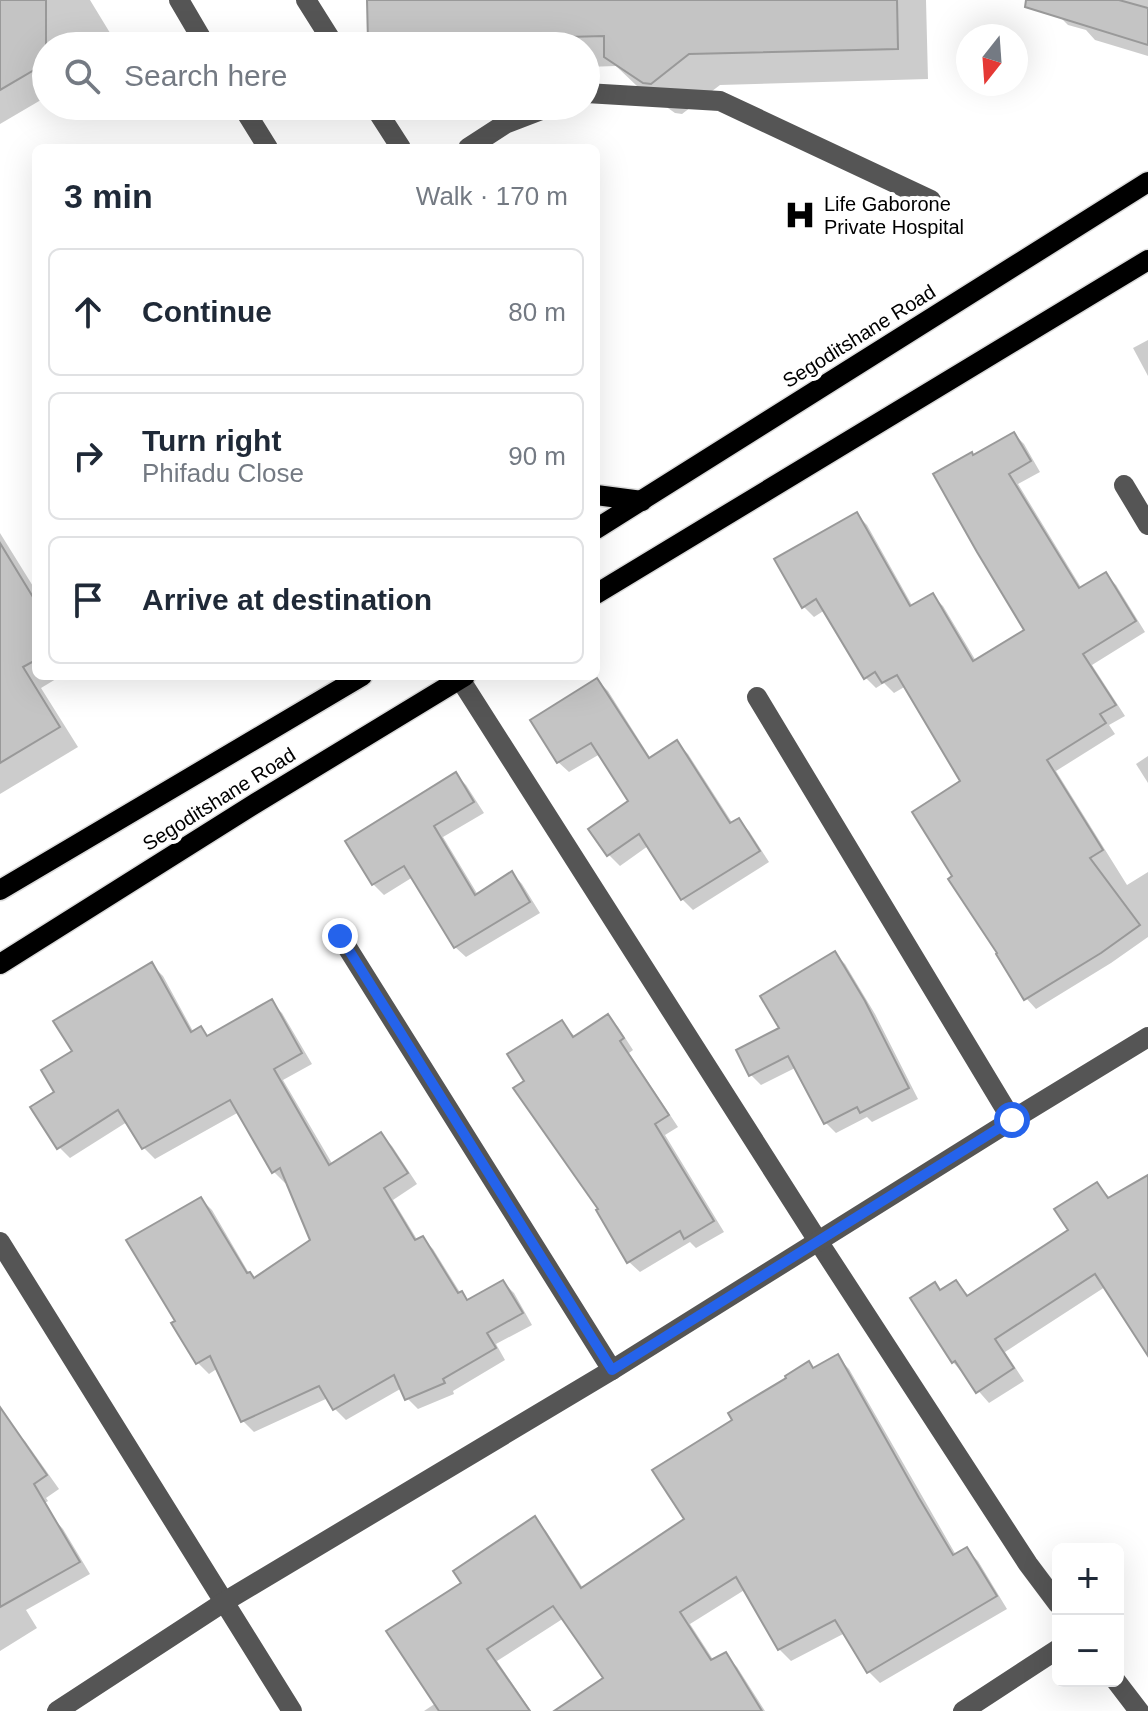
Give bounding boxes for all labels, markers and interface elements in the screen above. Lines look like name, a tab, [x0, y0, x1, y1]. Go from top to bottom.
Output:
north arrow	[956, 24, 1028, 96]
search box	[32, 32, 600, 120]
icon: search	[60, 54, 104, 98]
text: Search here	[124, 59, 287, 92]
text: 3 min	[64, 177, 153, 215]
text: Walk · 170 m	[416, 181, 568, 211]
place label: Life Gaborone Private Hospital	[824, 193, 964, 238]
hospital icon: Life Gaborone Private Hospital	[783, 198, 817, 232]
street label: Segoditshane Road	[779, 280, 939, 392]
icon: ahead	[66, 290, 110, 334]
text: Continue	[142, 295, 272, 328]
text: 80 m	[508, 297, 566, 327]
text: Turn right	[142, 424, 281, 457]
icon: right	[66, 434, 110, 478]
text: 90 m	[508, 441, 566, 471]
text: Phifadu Close	[142, 458, 304, 488]
icon: arrive	[66, 578, 110, 622]
text: Arrive at destination	[142, 583, 432, 616]
street label: Segoditshane Road	[139, 743, 299, 855]
route end	[322, 918, 358, 954]
route start	[994, 1102, 1030, 1138]
map controls	[1052, 1543, 1124, 1687]
button: +	[1052, 1543, 1124, 1615]
button: −	[1052, 1615, 1124, 1687]

